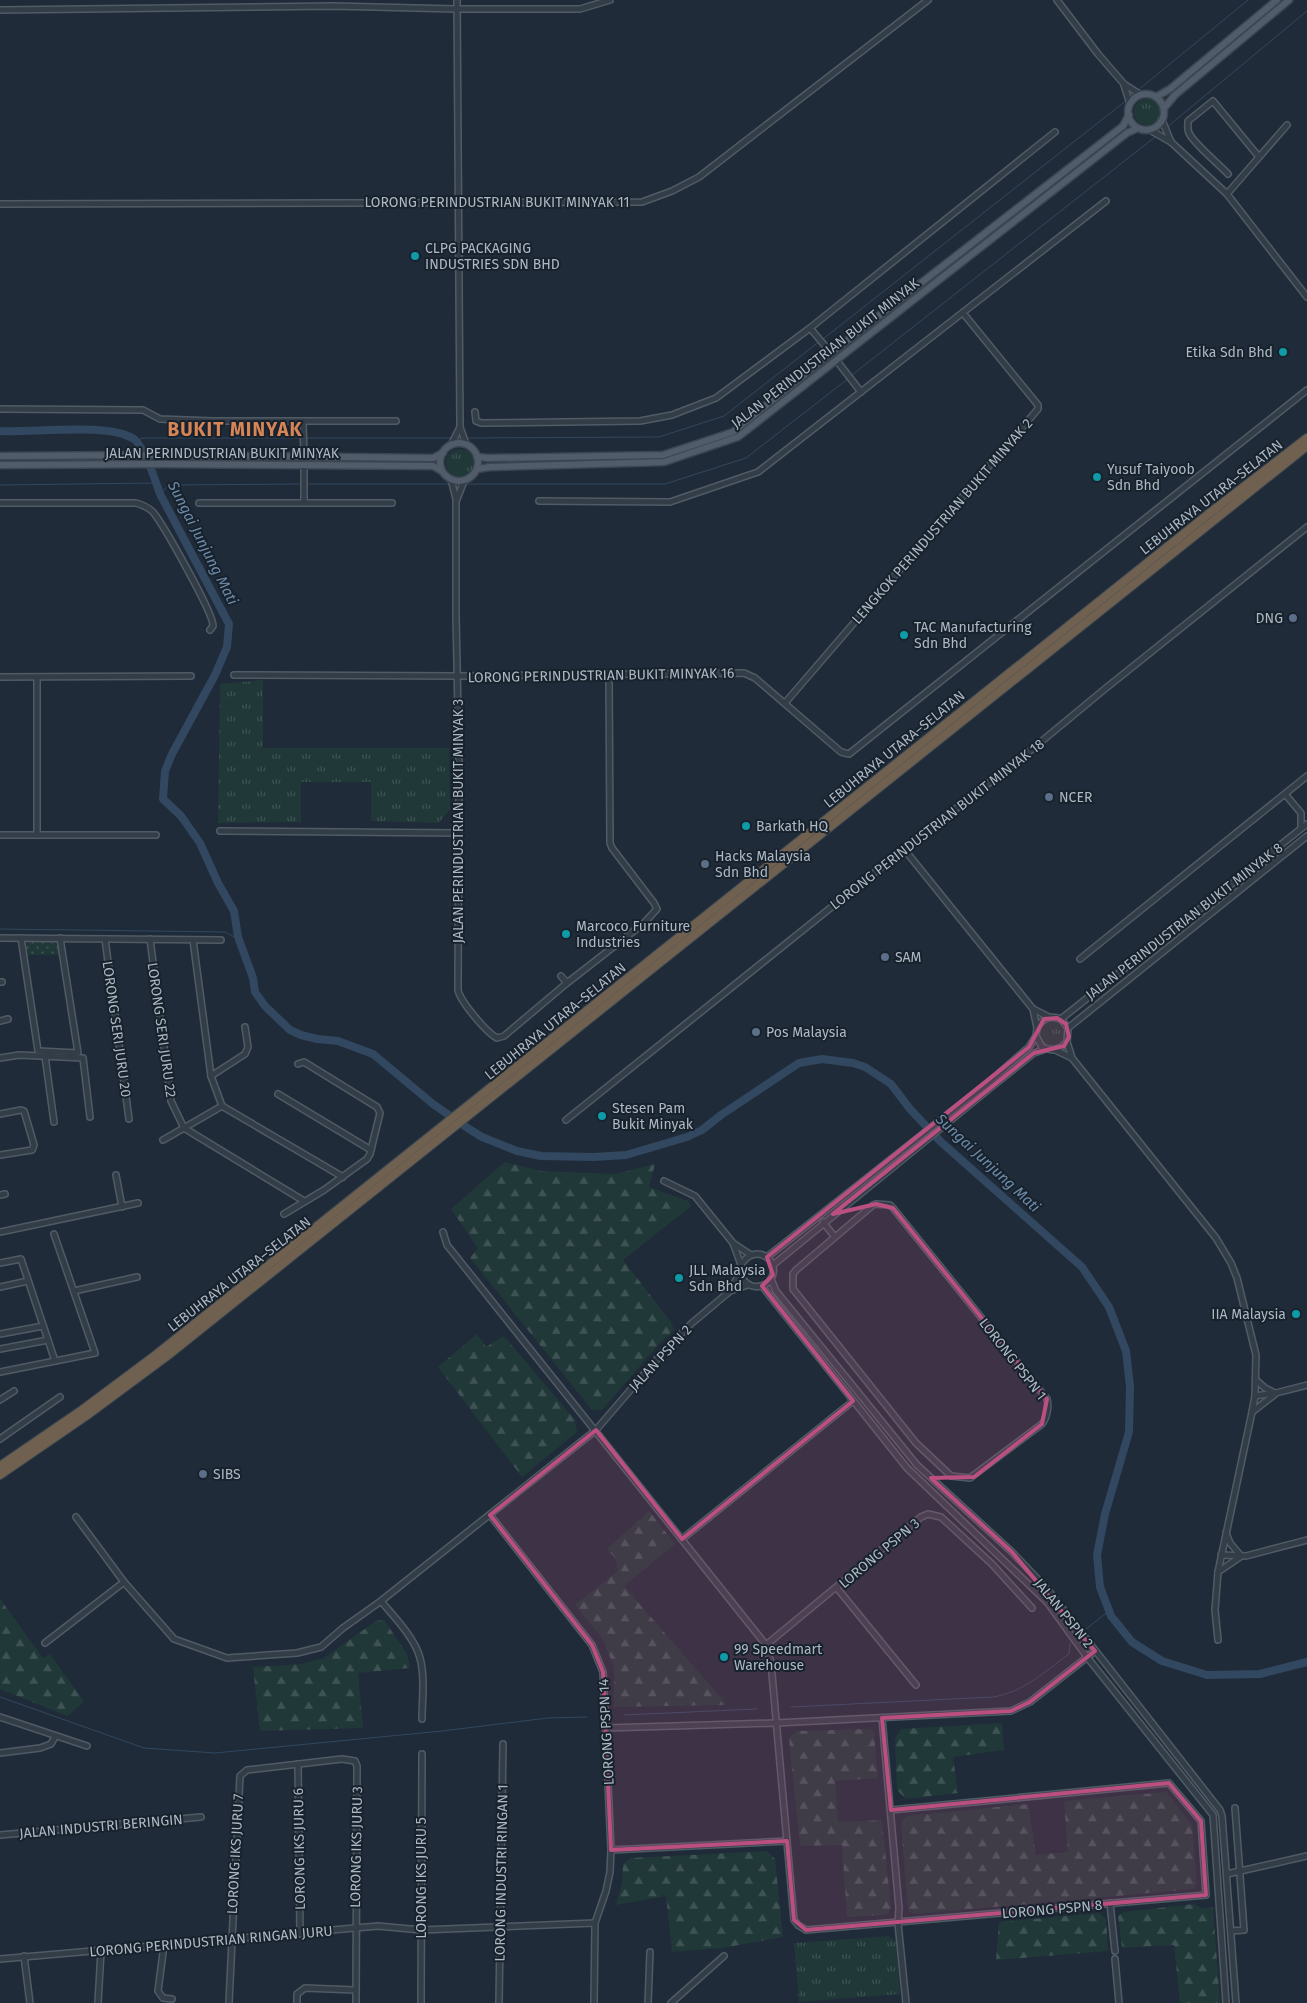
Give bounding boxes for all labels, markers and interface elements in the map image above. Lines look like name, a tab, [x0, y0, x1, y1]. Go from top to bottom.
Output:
street label: LORONG PERINDUSTRIAN BUKIT MINYAK 11	[364, 194, 630, 211]
place label: CLPG PACKAGING INDUSTRIES SDN BHD	[425, 240, 560, 273]
marker: CLPG PACKAGING INDUSTRIES SDN BHD	[409, 250, 421, 262]
street label: JALAN PERINDUSTRIAN BUKIT MINYAK	[728, 274, 923, 432]
place label: Etika Sdn Bhd	[1185, 344, 1273, 361]
marker: Etika Sdn Bhd	[1277, 346, 1289, 358]
street label: LENGKOK PERINDUSTRIAN BUKIT MINYAK 2	[849, 415, 1036, 628]
district label: BUKIT MINYAK	[167, 418, 303, 441]
street label: LEBUHRAYA UTARA–SELATAN	[1136, 436, 1286, 559]
street label: JALAN PERINDUSTRIAN BUKIT MINYAK	[105, 445, 340, 462]
place label: Yusuf Taiyoob Sdn Bhd	[1107, 461, 1195, 494]
marker: Yusuf Taiyoob Sdn Bhd	[1091, 471, 1103, 483]
water label: Sungai Junjung Mati	[164, 477, 242, 608]
place label: DNG	[1256, 610, 1283, 627]
marker: DNG	[1287, 612, 1299, 624]
place label: TAC Manufacturing Sdn Bhd	[914, 619, 1032, 652]
marker: TAC Manufacturing Sdn Bhd	[898, 629, 910, 641]
street label: LORONG PERINDUSTRIAN BUKIT MINYAK 16	[467, 665, 735, 686]
street label: LEBUHRAYA UTARA–SELATAN	[820, 687, 968, 812]
street label: JALAN PERINDUSTRIAN BUKIT MINYAK 3	[450, 699, 467, 943]
street label: LORONG PERINDUSTRIAN BUKIT MINYAK 18	[827, 735, 1048, 913]
place label: NCER	[1059, 789, 1093, 806]
marker: NCER	[1043, 791, 1055, 803]
place label: Barkath HQ	[756, 818, 829, 835]
marker: Barkath HQ	[740, 820, 752, 832]
street label: JALAN PERINDUSTRIAN BUKIT MINYAK 8	[1082, 839, 1286, 1004]
place label: Hacks Malaysia Sdn Bhd	[715, 848, 811, 881]
marker: Hacks Malaysia Sdn Bhd	[699, 858, 711, 870]
place label: Marcoco Furniture Industries	[576, 918, 690, 951]
marker: Marcoco Furniture Industries	[560, 928, 572, 940]
place label: SAM	[895, 949, 922, 966]
marker: SAM	[879, 951, 891, 963]
street label: LEBUHRAYA UTARA–SELATAN	[481, 959, 629, 1084]
street label: LORONG SERI JURU 20	[99, 960, 134, 1098]
street label: LORONG SERI JURU 22	[144, 961, 179, 1099]
place label: Pos Malaysia	[766, 1024, 847, 1041]
marker: Pos Malaysia	[750, 1026, 762, 1038]
place label: Stesen Pam Bukit Minyak	[612, 1100, 694, 1133]
water label: Sungai Junjung Mati	[931, 1109, 1044, 1216]
marker: Stesen Pam Bukit Minyak	[596, 1110, 608, 1122]
street label: LEBUHRAYA UTARA–SELATAN	[164, 1213, 314, 1336]
place label: JLL Malaysia Sdn Bhd	[689, 1262, 766, 1295]
marker: JLL Malaysia Sdn Bhd	[673, 1272, 685, 1284]
place label: IIA Malaysia	[1211, 1306, 1286, 1323]
marker: IIA Malaysia	[1290, 1308, 1302, 1320]
street label: LORONG PSPN 1	[975, 1315, 1050, 1404]
street label: JALAN PSPN 2	[625, 1322, 695, 1395]
place label: SIBS	[213, 1466, 241, 1483]
marker: SIBS	[197, 1468, 209, 1480]
street label: LORONG PSPN 3	[836, 1515, 923, 1592]
street label: JALAN PSPN 2	[1030, 1575, 1097, 1652]
place label: 99 Speedmart Warehouse	[734, 1641, 823, 1674]
marker: 99 Speedmart Warehouse	[718, 1651, 730, 1663]
street label: LORONG PSPN 14	[595, 1678, 618, 1786]
street label: LORONG INDUSTRI RINGAN 1	[491, 1784, 512, 1962]
street label: LORONG IKS JURU 3	[347, 1786, 366, 1908]
street label: LORONG IKS JURU 6	[290, 1788, 309, 1910]
street label: LORONG IKS JURU 7	[224, 1793, 247, 1915]
street label: JALAN INDUSTRI BERINGIN	[19, 1811, 183, 1842]
street label: LORONG IKS JURU 5	[413, 1817, 430, 1939]
street label: LORONG PSPN 8	[1001, 1897, 1103, 1922]
street label: LORONG PERINDUSTRIAN RINGAN JURU	[89, 1922, 333, 1961]

